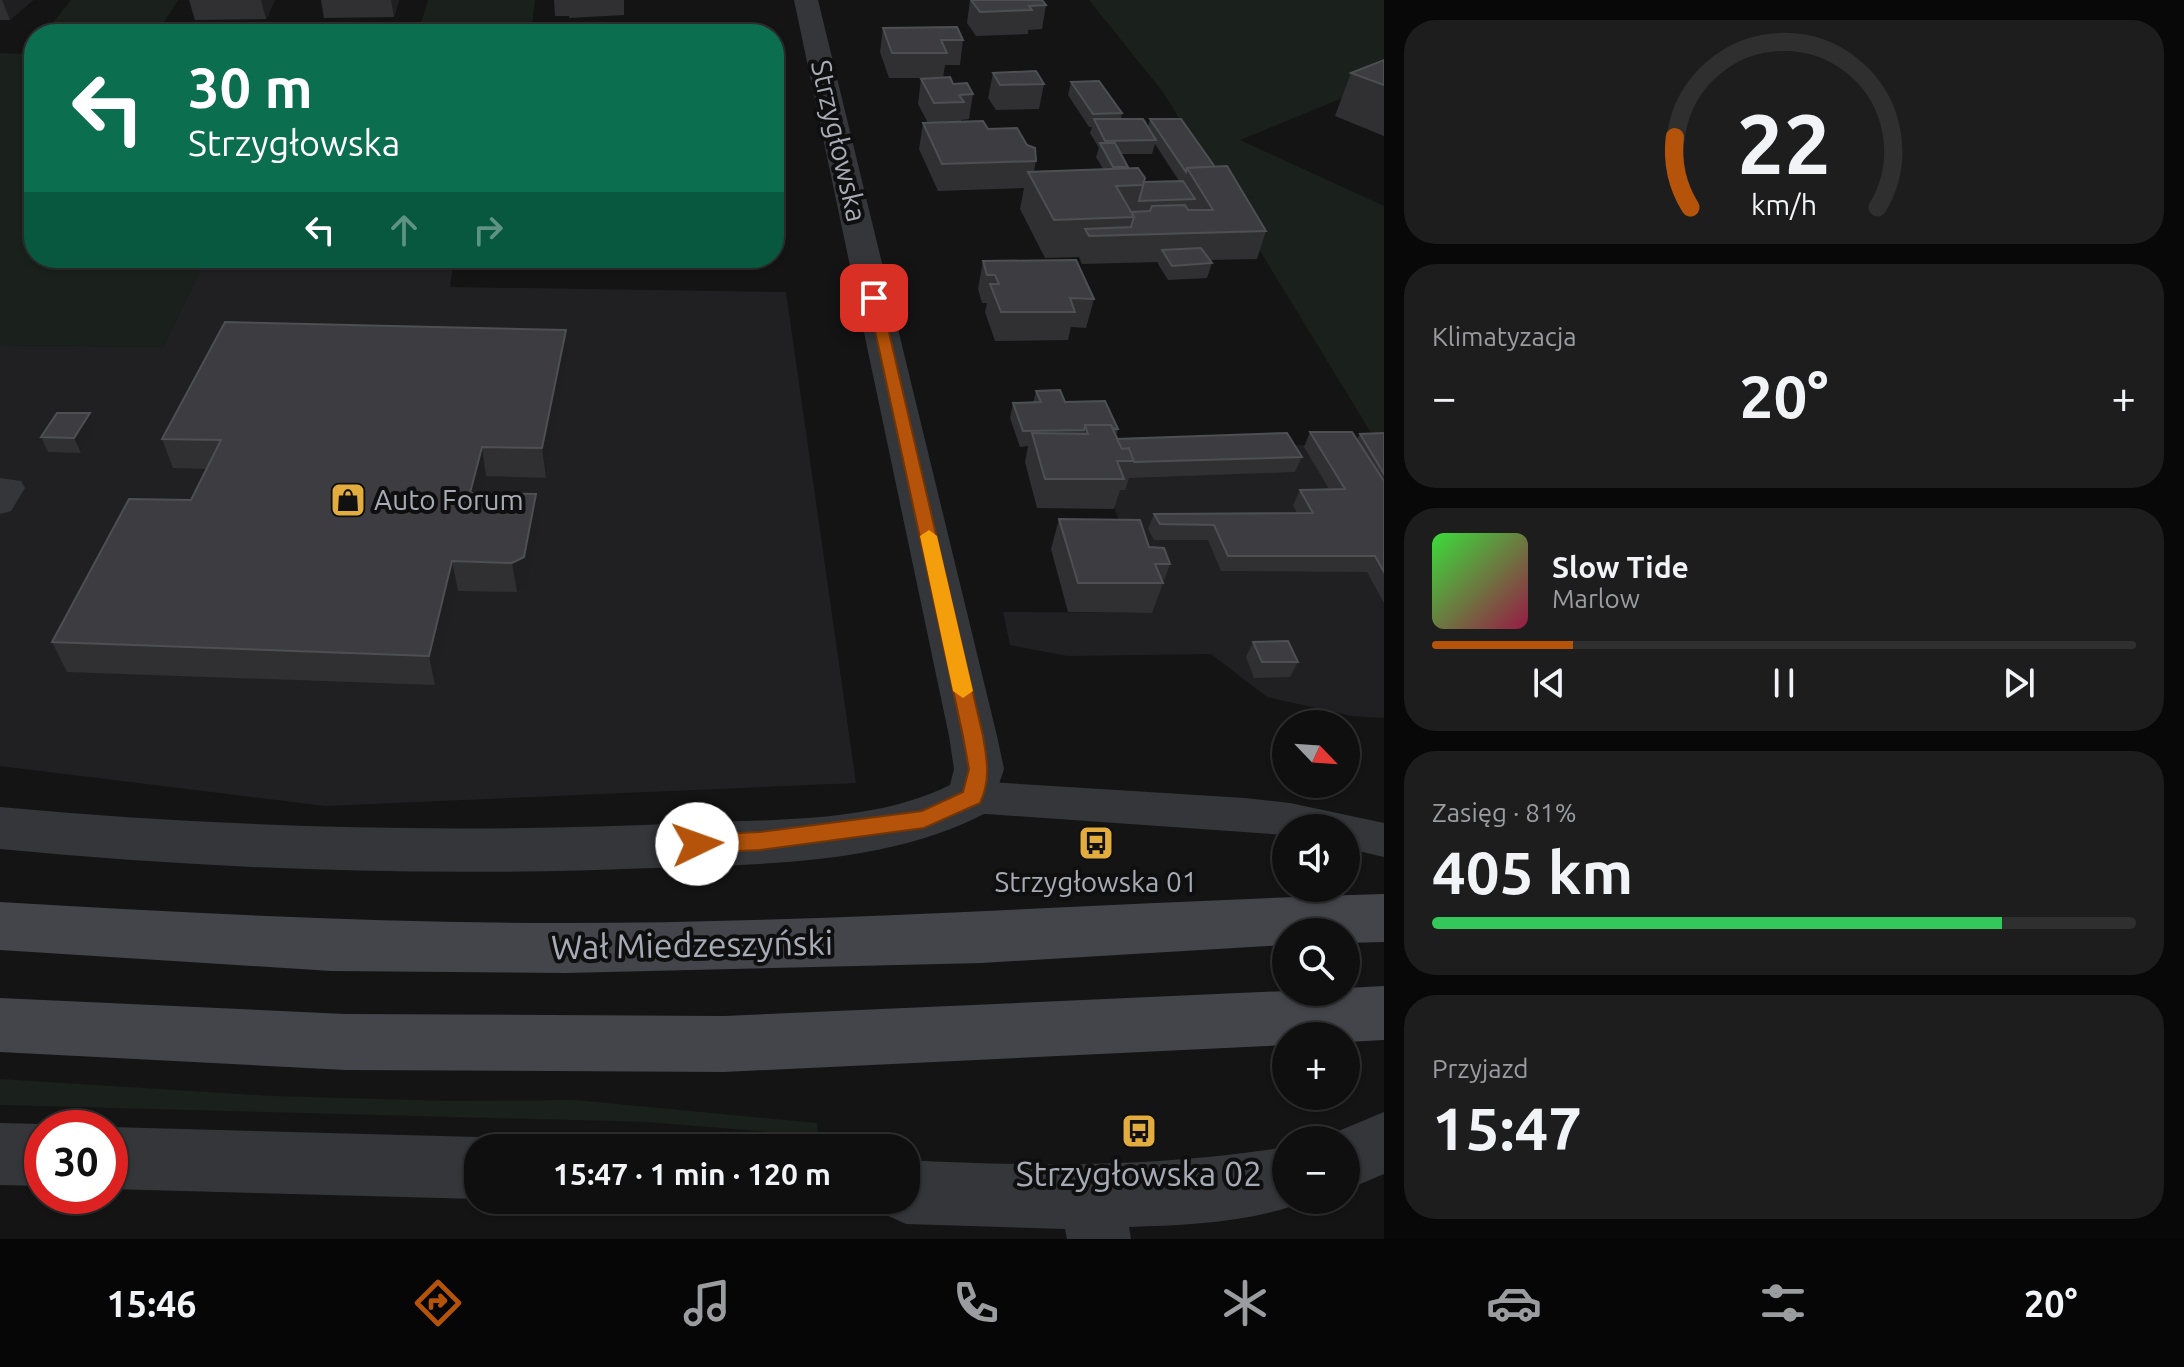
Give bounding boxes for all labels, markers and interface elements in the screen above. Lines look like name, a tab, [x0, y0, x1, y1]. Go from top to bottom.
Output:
icon: left	[56, 56, 160, 160]
text: 30 m	[188, 56, 313, 119]
street label: Strzygłowska	[806, 57, 873, 225]
text: 22	[1737, 95, 1831, 189]
text: Strzygłowska	[188, 122, 400, 163]
text: km/h	[1751, 188, 1817, 220]
icon: left	[298, 208, 342, 252]
icon: ahead	[382, 208, 426, 252]
icon: right	[466, 208, 510, 252]
pin	[840, 264, 908, 332]
icon: arrive	[852, 276, 896, 320]
text: Klimatyzacja	[1432, 322, 1577, 351]
text: 20°	[1740, 362, 1828, 429]
text: −	[1432, 372, 1457, 421]
text: +	[2111, 372, 2136, 421]
shop icon: Auto Forum	[329, 481, 367, 519]
place label: Auto Forum	[374, 484, 524, 515]
text: Slow Tide	[1552, 550, 1689, 584]
text: Marlow	[1552, 584, 1640, 613]
icon: previous	[1527, 661, 1571, 705]
icon: pause	[1762, 661, 1806, 705]
icon: next	[1997, 661, 2041, 705]
north arrow	[1272, 710, 1360, 798]
map controls	[1272, 710, 1360, 1214]
text: Zasięg · 81%	[1432, 798, 1577, 827]
position arrow	[655, 802, 739, 886]
button: sound	[1272, 814, 1360, 902]
bus stop icon: Strzygłowska 01	[1077, 824, 1115, 862]
text: 405 km	[1432, 838, 1633, 905]
place label: Strzygłowska 01	[994, 866, 1198, 897]
button: search	[1272, 918, 1360, 1006]
street label: Wał Miedzeszyński	[551, 923, 833, 965]
button: +	[1272, 1022, 1360, 1110]
text: Przyjazd	[1432, 1054, 1529, 1083]
text: 15:47	[1432, 1094, 1582, 1161]
speed limit sign: 30	[24, 1110, 128, 1214]
bus stop icon: Strzygłowska 02	[1120, 1112, 1158, 1150]
button: −	[1272, 1126, 1360, 1214]
place label: Strzygłowska 02	[1016, 1154, 1262, 1192]
text: 15:47 · 1 min · 120 m	[553, 1157, 831, 1191]
icon: directions	[410, 1275, 466, 1331]
icon: music	[679, 1275, 735, 1331]
icon: phone	[948, 1275, 1004, 1331]
icon: climate	[1217, 1275, 1273, 1331]
icon: car	[1486, 1275, 1542, 1331]
icon: filters	[1755, 1275, 1811, 1331]
text: 15:46	[107, 1283, 197, 1324]
text: 20°	[2024, 1283, 2077, 1324]

